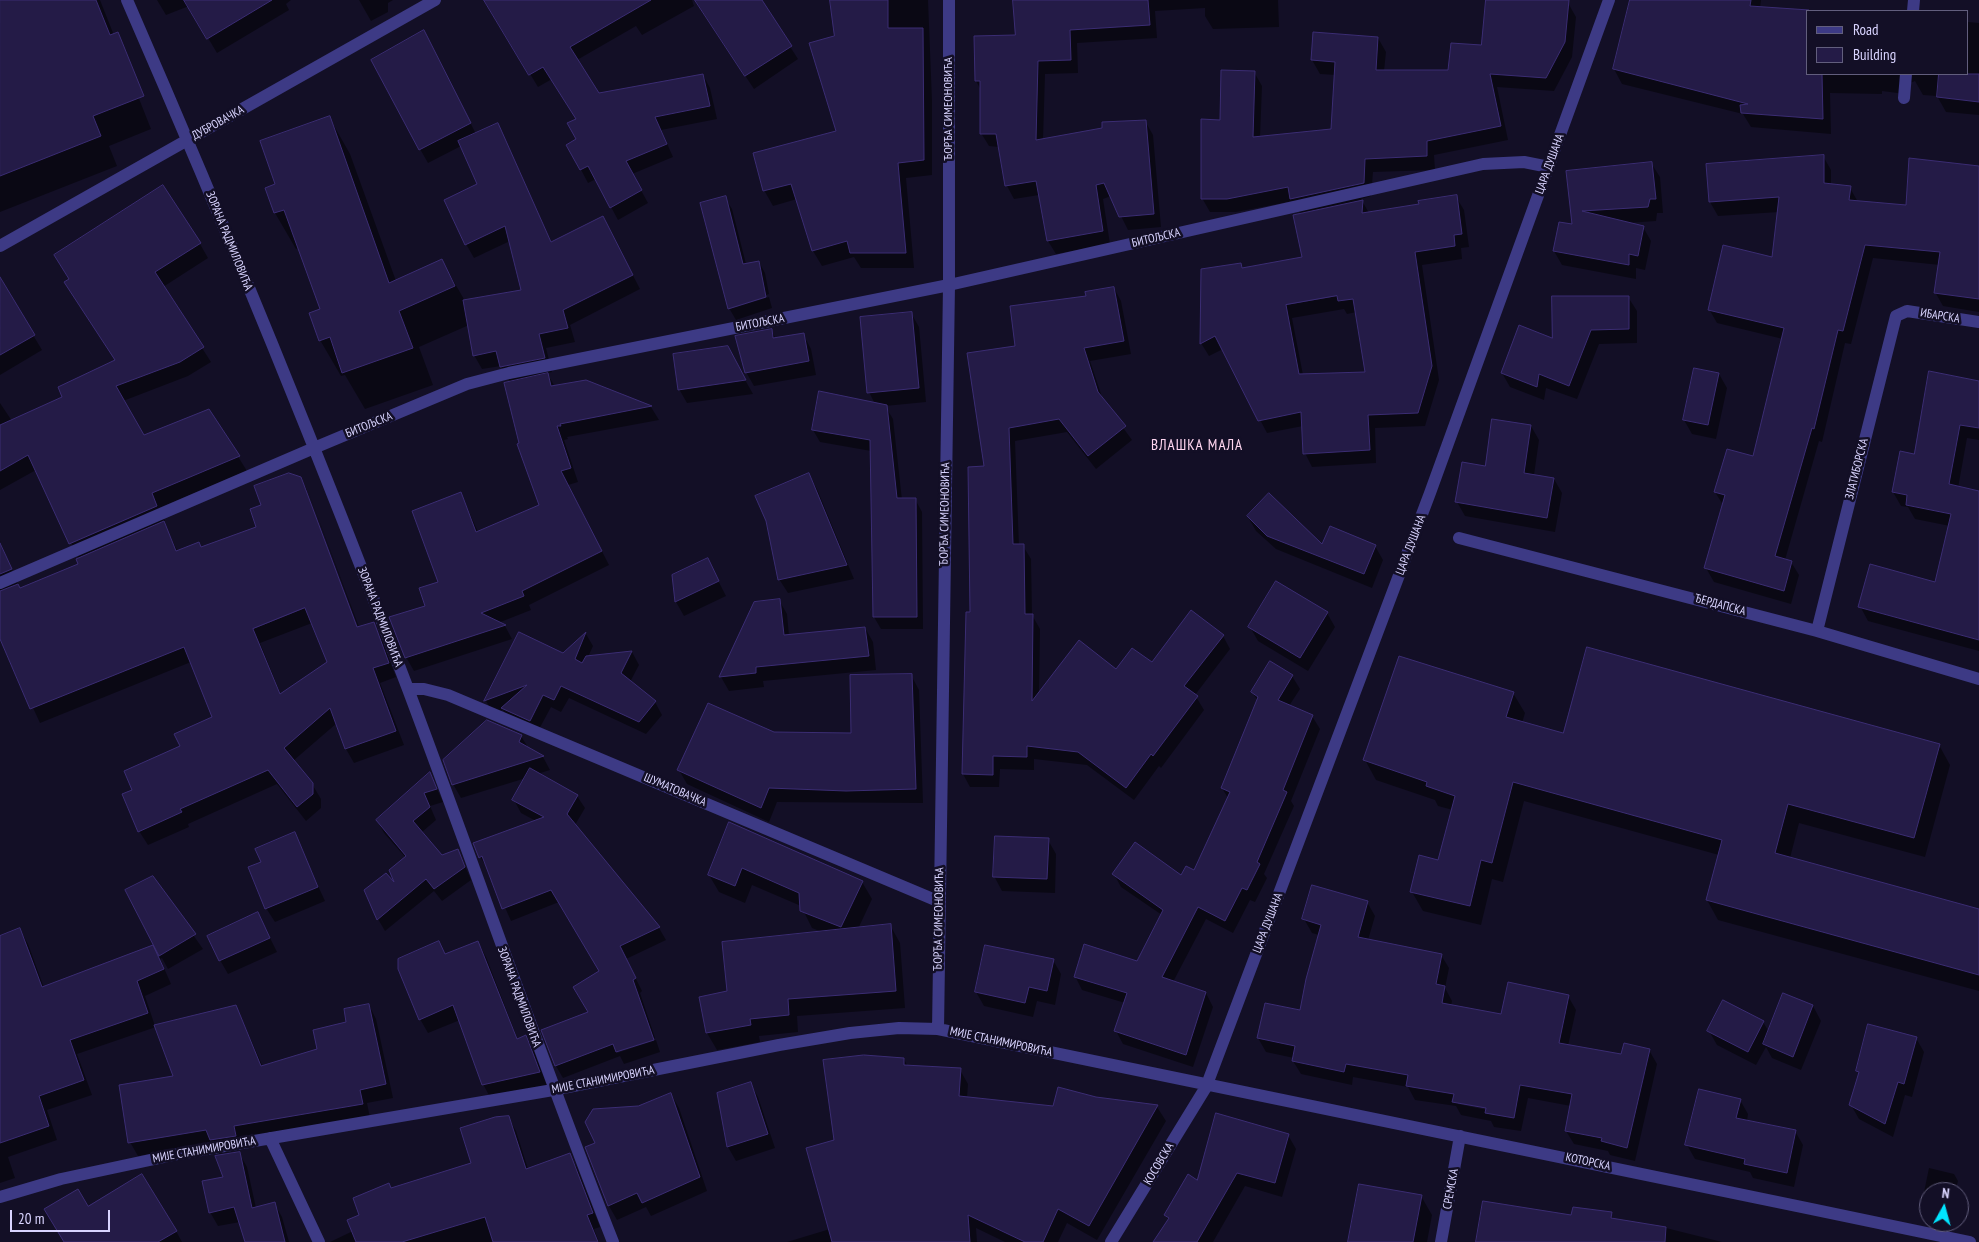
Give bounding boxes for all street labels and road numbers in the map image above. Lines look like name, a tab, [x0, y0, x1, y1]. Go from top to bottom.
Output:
street label: ЂОРЂА СИМЕОНОВИЋА	[942, 57, 956, 161]
street label: ДУБРОВАЧКА	[189, 103, 247, 143]
street label: ЦАРА ДУШАНА	[1532, 132, 1568, 196]
street label: ЗОРАНА РАДМИЛОВИЋА	[203, 189, 255, 293]
street label: БИТОЉСКА	[1130, 225, 1182, 251]
street label: ИБАРСКА	[1919, 306, 1961, 326]
street label: БИТОЉСКА	[734, 311, 786, 335]
street label: БИТОЉСКА	[343, 409, 395, 441]
street label: ЗЛАТИБОРСКА	[1842, 437, 1872, 501]
street label: ЂОРЂА СИМЕОНОВИЋА	[937, 462, 953, 566]
street label: ЦАРА ДУШАНА	[1393, 513, 1429, 577]
street label: ЗОРАНА РАДМИЛОВИЋА	[354, 565, 406, 669]
street label: ЂЕРДАПСКА	[1693, 591, 1747, 619]
street label: ШУМАТОВАЧКА	[642, 770, 708, 810]
street label: ЂОРЂА СИМЕОНОВИЋА	[931, 867, 947, 971]
street label: ЦАРА ДУШАНА	[1250, 891, 1286, 955]
street label: ЗОРАНА РАДМИЛОВИЋА	[494, 945, 544, 1049]
street label: МИЈЕ СТАНИМИРОВИЋА	[948, 1024, 1054, 1060]
street label: МИЈЕ СТАНИМИРОВИЋА	[550, 1063, 656, 1097]
street label: МИЈЕ СТАНИМИРОВИЋА	[151, 1134, 257, 1166]
street label: КОСОВСКА	[1141, 1140, 1177, 1188]
street label: КОТОРСКА	[1564, 1150, 1612, 1174]
street label: СРЕМСКА	[1440, 1168, 1462, 1210]

